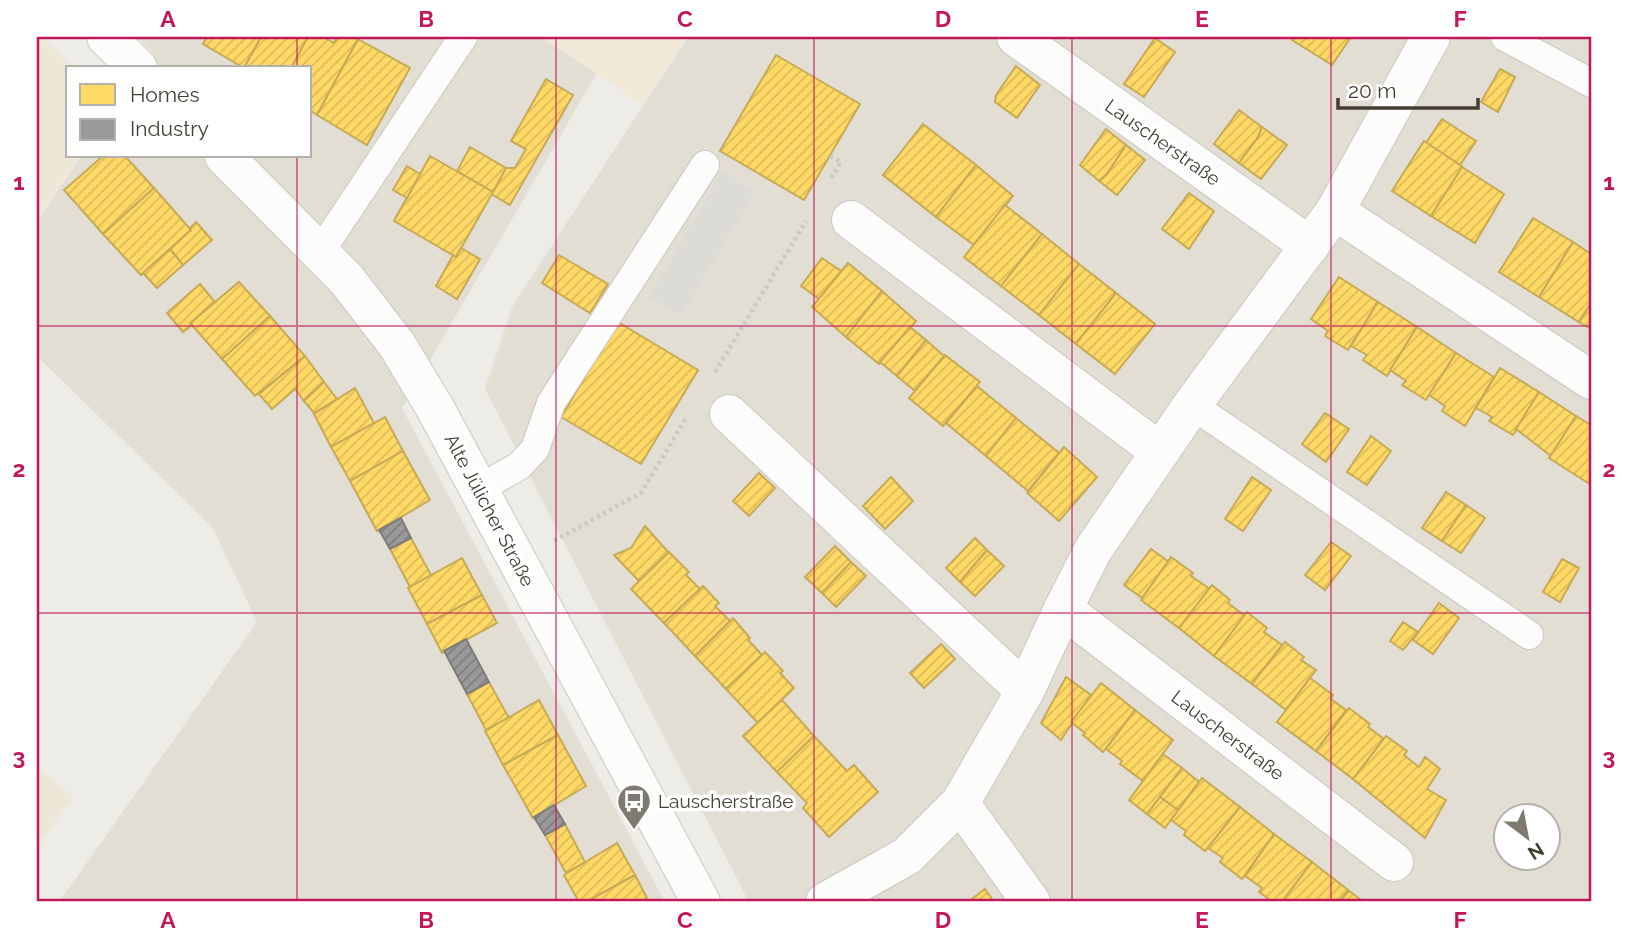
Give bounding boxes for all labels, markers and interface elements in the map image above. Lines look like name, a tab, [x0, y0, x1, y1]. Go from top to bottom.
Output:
text: A	[160, 5, 176, 32]
text: B	[418, 5, 434, 32]
text: C	[677, 5, 693, 32]
text: D	[935, 5, 951, 32]
text: E	[1195, 5, 1209, 32]
text: F	[1453, 5, 1467, 32]
legend	[66, 66, 312, 158]
scale bar	[1338, 66, 1478, 110]
text: 20 m	[1348, 78, 1396, 103]
text: Homes	[130, 82, 200, 107]
street label: Lauscherstraße	[1101, 94, 1225, 190]
text: Industry	[130, 116, 209, 141]
text: 1	[13, 168, 25, 195]
text: 1	[1603, 168, 1615, 195]
street label: Alte Jülicher Straße	[441, 430, 539, 590]
text: 2	[13, 455, 25, 482]
text: 2	[1603, 455, 1615, 482]
street label: Lauscherstraße	[1167, 685, 1289, 785]
text: 3	[13, 743, 25, 770]
text: 3	[1603, 743, 1615, 770]
bus stop icon: Lauscherstraße	[615, 782, 653, 831]
place label: Lauscherstraße	[658, 790, 793, 812]
north arrow	[1492, 802, 1562, 872]
text: N	[1524, 838, 1548, 865]
text: A	[160, 906, 176, 933]
text: B	[418, 906, 434, 933]
text: C	[677, 906, 693, 933]
text: D	[935, 906, 951, 933]
text: E	[1195, 906, 1209, 933]
text: F	[1453, 906, 1467, 933]

